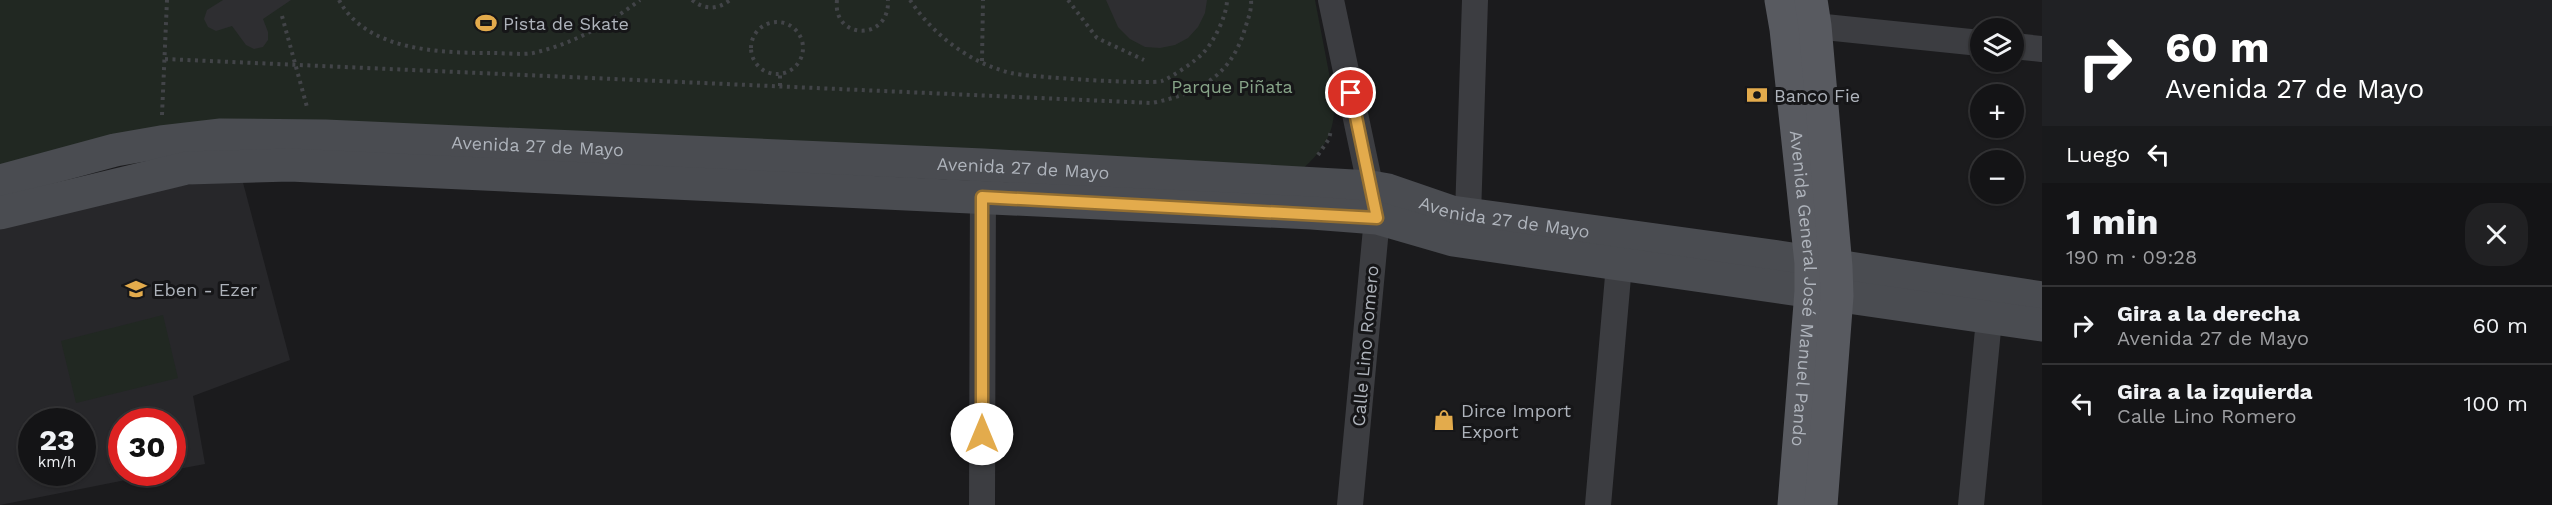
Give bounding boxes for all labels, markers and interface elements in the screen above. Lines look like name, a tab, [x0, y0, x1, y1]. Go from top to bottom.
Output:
sports icon: Pista de Skate	[474, 11, 498, 35]
place label: Pista de Skate	[503, 13, 629, 34]
map controls	[1970, 18, 2024, 204]
button: layers	[1970, 18, 2024, 72]
text: 60 m	[2165, 23, 2269, 72]
icon: right	[2066, 24, 2144, 102]
pin	[1325, 67, 1376, 118]
text: Avenida 27 de Mayo	[2165, 73, 2424, 105]
park label: Parque Piñata	[1171, 76, 1293, 97]
icon: arrive	[1334, 76, 1367, 109]
bank icon: Banco Fie	[1745, 83, 1769, 107]
button: +	[1970, 84, 2024, 138]
place label: Banco Fie	[1774, 85, 1860, 106]
street label: Avenida General José Manuel Pando	[1786, 129, 1822, 447]
street label: Avenida 27 de Mayo	[451, 131, 624, 160]
icon: left	[2142, 138, 2175, 171]
text: Luego	[2066, 142, 2130, 167]
button: −	[1970, 150, 2024, 204]
street label: Avenida 27 de Mayo	[936, 152, 1110, 183]
street label: Avenida 27 de Mayo	[1417, 191, 1591, 241]
text: 1 min	[2066, 201, 2158, 243]
button: close	[2465, 203, 2528, 266]
text: 190 m · 09:28	[2066, 245, 2197, 269]
street label: Calle Lino Romero	[1347, 265, 1383, 427]
school or university icon: Eben - Ezer	[124, 277, 148, 301]
place label: Eben - Ezer	[153, 279, 257, 300]
text: Gira a la derecha	[2117, 301, 2300, 326]
icon: right	[2066, 309, 2099, 342]
text: 60 m	[2472, 313, 2528, 338]
text: Avenida 27 de Mayo	[2117, 326, 2309, 350]
text: Gira a la izquierda	[2117, 379, 2313, 404]
icon: left	[2066, 387, 2099, 420]
text: 100 m	[2464, 391, 2528, 416]
place label: Dirce Import Export	[1461, 400, 1572, 442]
position arrow	[950, 402, 1014, 466]
text: Calle Lino Romero	[2117, 404, 2297, 428]
speed limit sign: 30	[108, 408, 186, 486]
shop icon: Dirce Import Export	[1432, 408, 1456, 432]
text: 23	[39, 422, 75, 457]
text: km/h	[38, 453, 76, 471]

